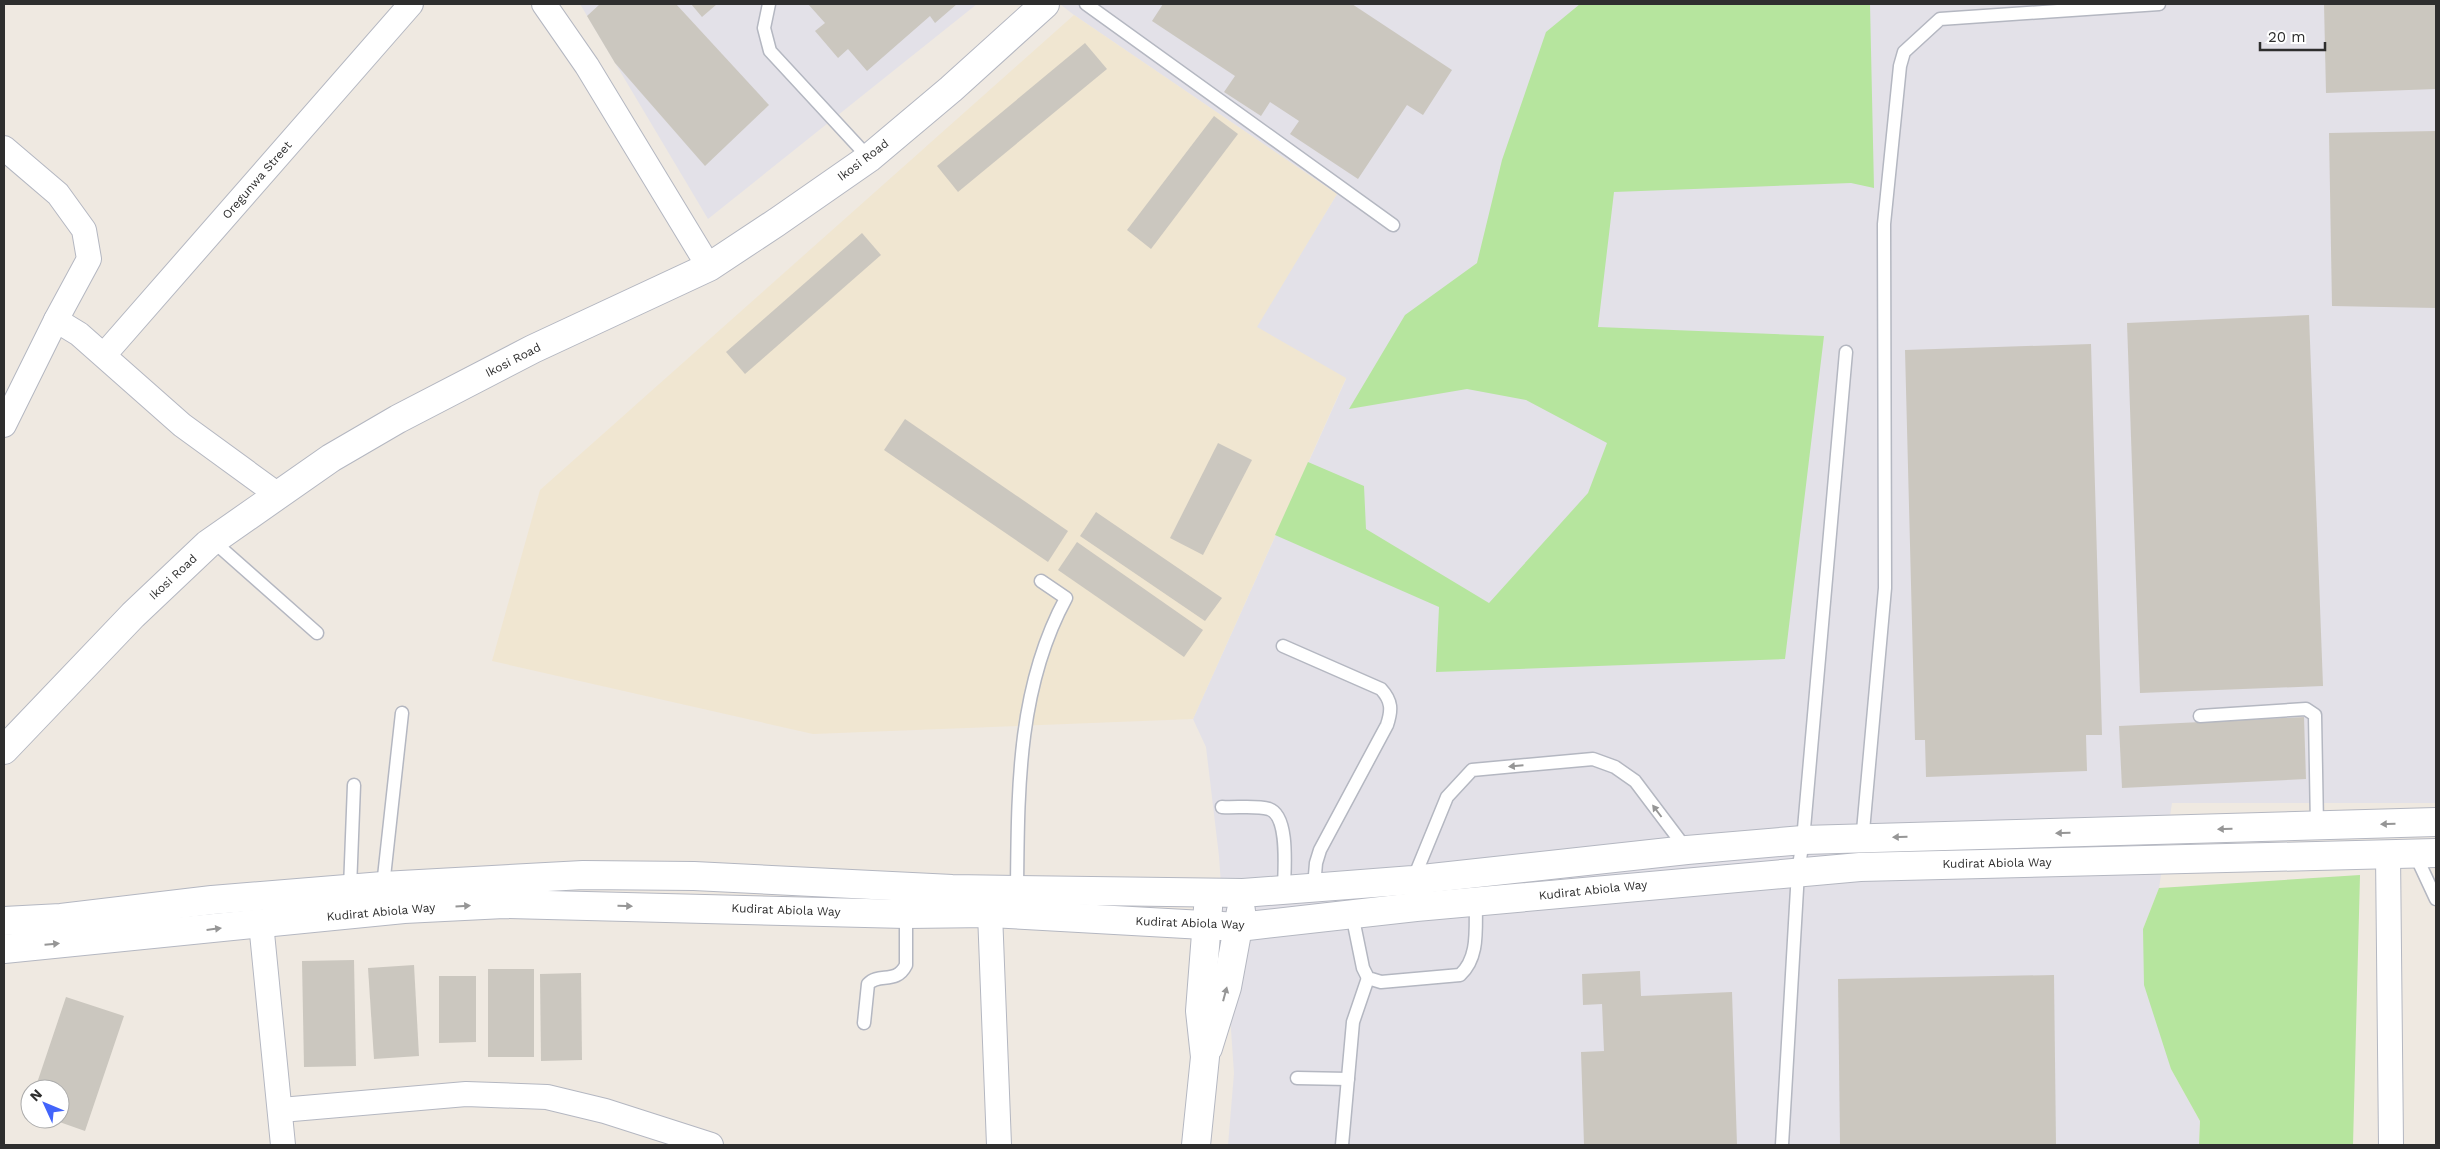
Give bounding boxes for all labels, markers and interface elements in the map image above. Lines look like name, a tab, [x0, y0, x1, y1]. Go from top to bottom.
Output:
scale bar	[2260, 20, 2325, 52]
text: 20 m	[2268, 28, 2306, 46]
street label: Ikosi Road	[835, 136, 891, 184]
street label: Oregunwa Street	[219, 138, 295, 222]
street label: Ikosi Road	[483, 340, 543, 380]
street label: Ikosi Road	[146, 551, 200, 603]
one-way arrow	[1508, 762, 1524, 770]
one-way arrow	[1652, 805, 1663, 818]
one-way arrow	[2379, 820, 2395, 828]
one-way arrow	[2217, 825, 2233, 833]
one-way arrow	[2054, 830, 2070, 838]
one-way arrow	[1892, 834, 1908, 842]
street label: Kudirat Abiola Way	[1942, 855, 2052, 871]
street label: Kudirat Abiola Way	[1538, 877, 1649, 903]
street label: Kudirat Abiola Way	[326, 900, 437, 924]
street label: Kudirat Abiola Way	[731, 901, 842, 919]
one-way arrow	[455, 902, 471, 910]
one-way arrow	[618, 902, 634, 910]
street label: Kudirat Abiola Way	[1135, 914, 1246, 932]
one-way arrow	[206, 925, 222, 933]
one-way arrow	[44, 940, 60, 948]
one-way arrow	[1222, 986, 1230, 1001]
north arrow	[20, 1079, 70, 1129]
text: N	[26, 1086, 45, 1104]

